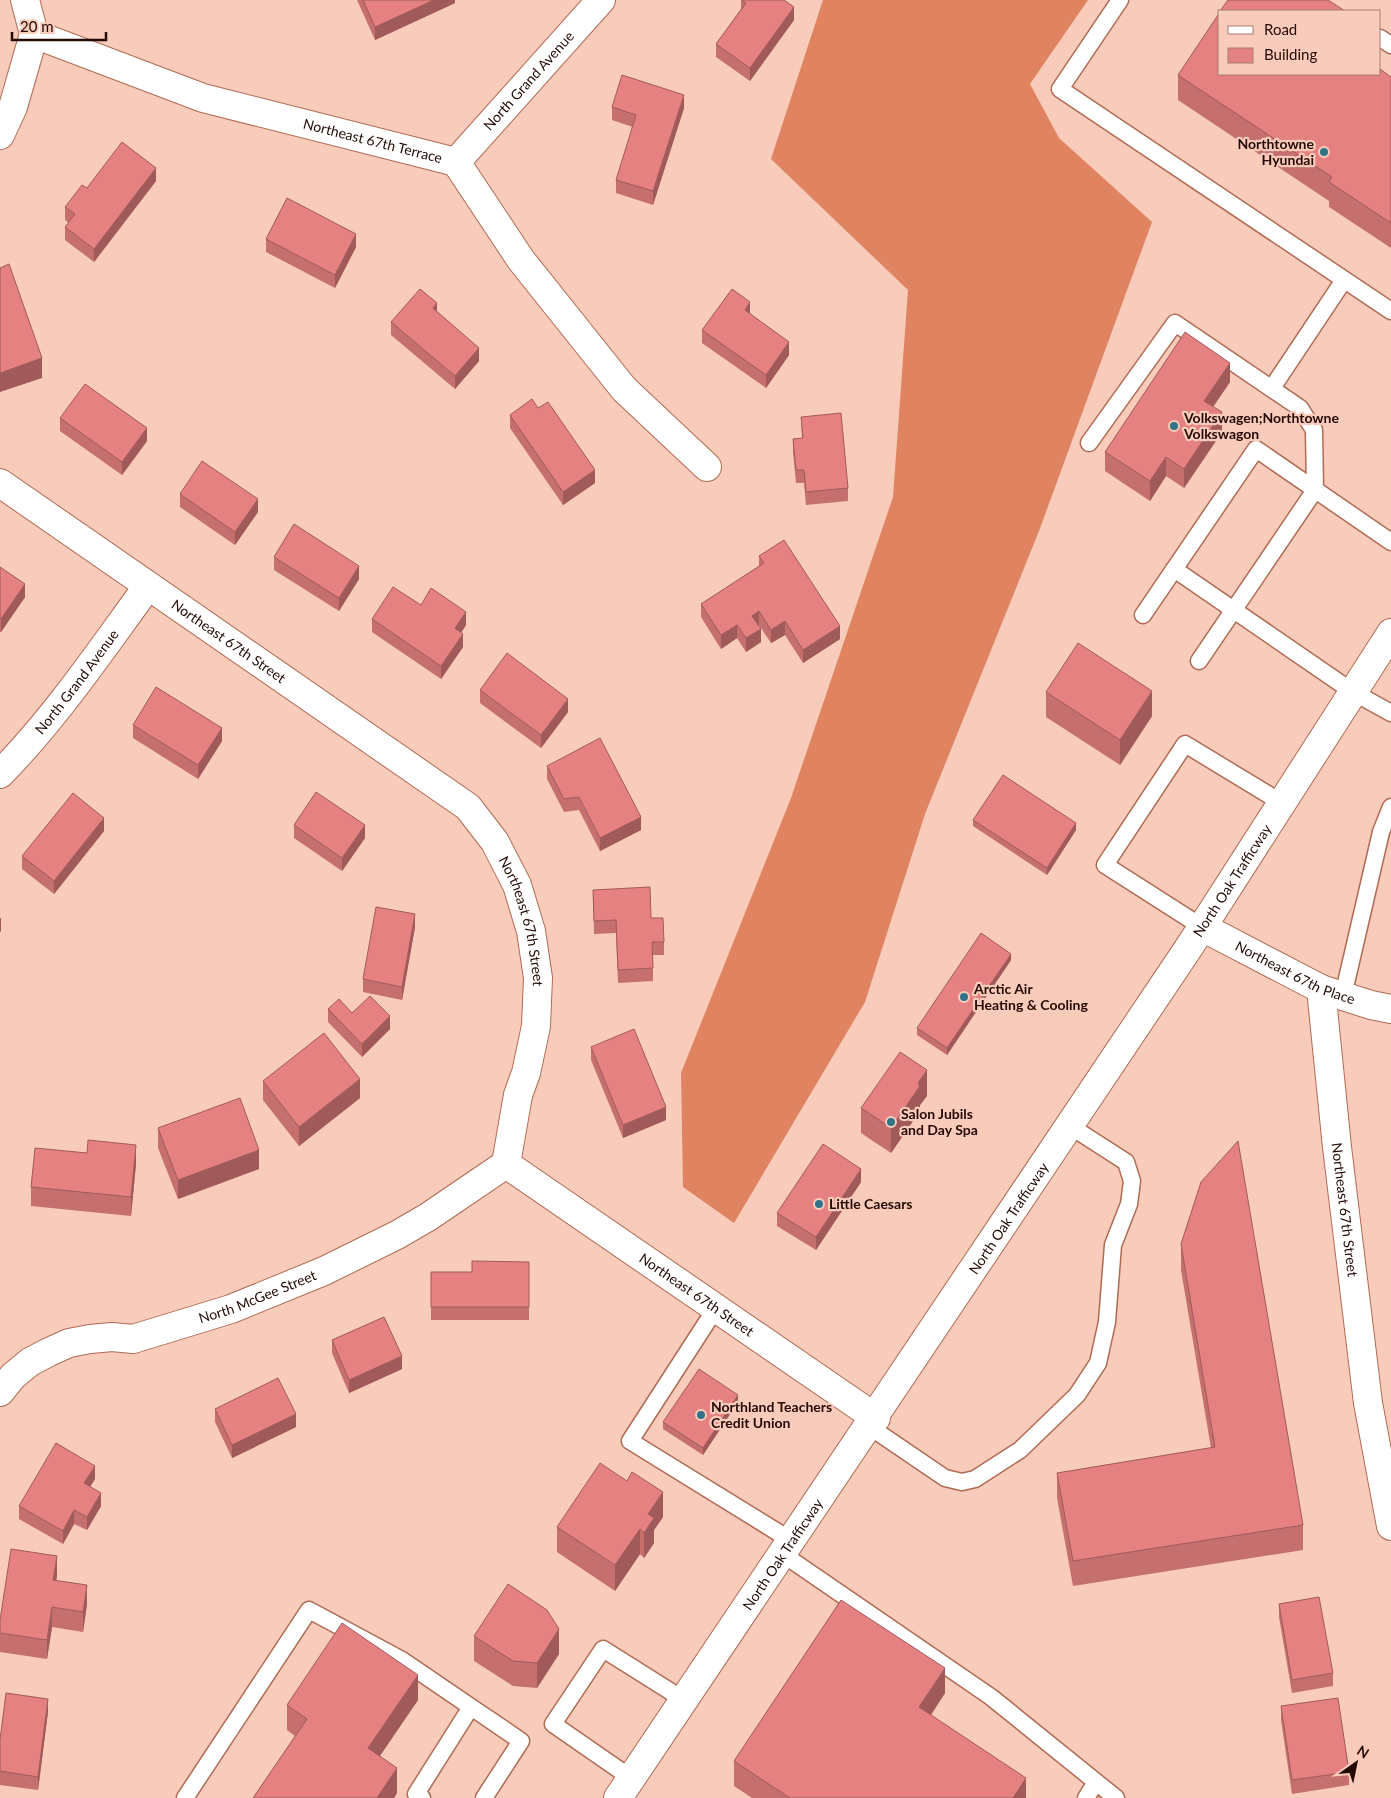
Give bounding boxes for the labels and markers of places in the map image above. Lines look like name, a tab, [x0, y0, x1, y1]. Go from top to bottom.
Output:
place label: Northtowne Hyundai	[1237, 135, 1315, 168]
marker: Northtowne Hyundai	[1318, 146, 1330, 158]
place label: Volkswagen;Northtowne Volkswagon	[1183, 409, 1339, 442]
marker: Volkswagen;Northtowne Volkswagon	[1168, 420, 1180, 432]
place label: Arctic Air Heating & Cooling	[973, 980, 1088, 1013]
marker: Arctic Air Heating & Cooling	[958, 991, 970, 1003]
place label: Salon Jubils and Day Spa	[901, 1105, 978, 1138]
marker: Salon Jubils and Day Spa	[885, 1116, 897, 1128]
place label: Little Caesars	[829, 1195, 912, 1212]
marker: Little Caesars	[813, 1198, 825, 1210]
place label: Northland Teachers Credit Union	[711, 1398, 832, 1431]
marker: Northland Teachers Credit Union	[695, 1409, 707, 1421]

